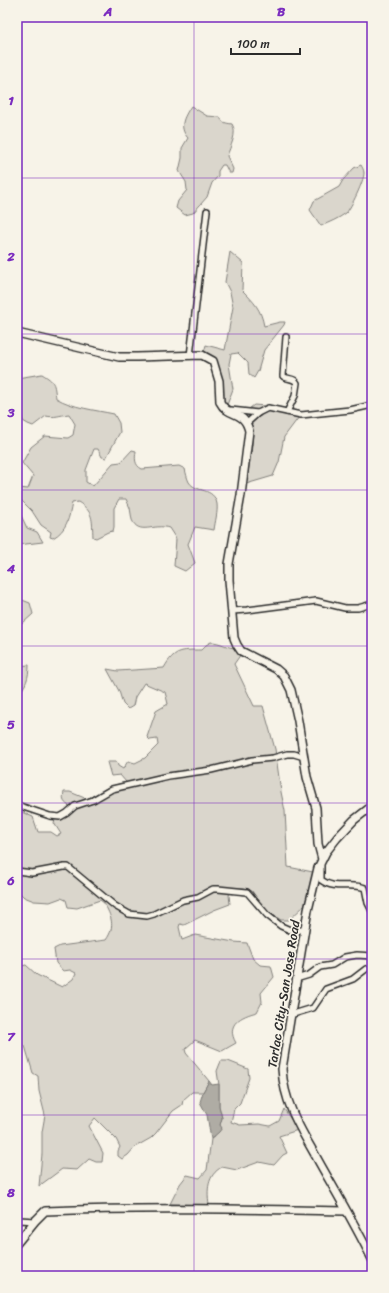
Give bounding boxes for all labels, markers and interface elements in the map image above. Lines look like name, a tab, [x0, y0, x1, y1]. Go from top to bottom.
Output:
text: A	[103, 0, 112, 23]
text: B	[277, 0, 286, 23]
scale bar	[231, 30, 300, 56]
text: 100 m	[237, 33, 270, 55]
text: 1	[8, 89, 14, 112]
text: 2	[6, 245, 15, 268]
text: 3	[6, 401, 15, 424]
text: 4	[6, 557, 16, 580]
text: 5	[7, 713, 15, 736]
text: 6	[6, 869, 15, 892]
street label: Tarlac City-San Jose Road	[260, 917, 307, 1070]
text: 7	[7, 1025, 16, 1048]
text: 8	[6, 1181, 15, 1204]

